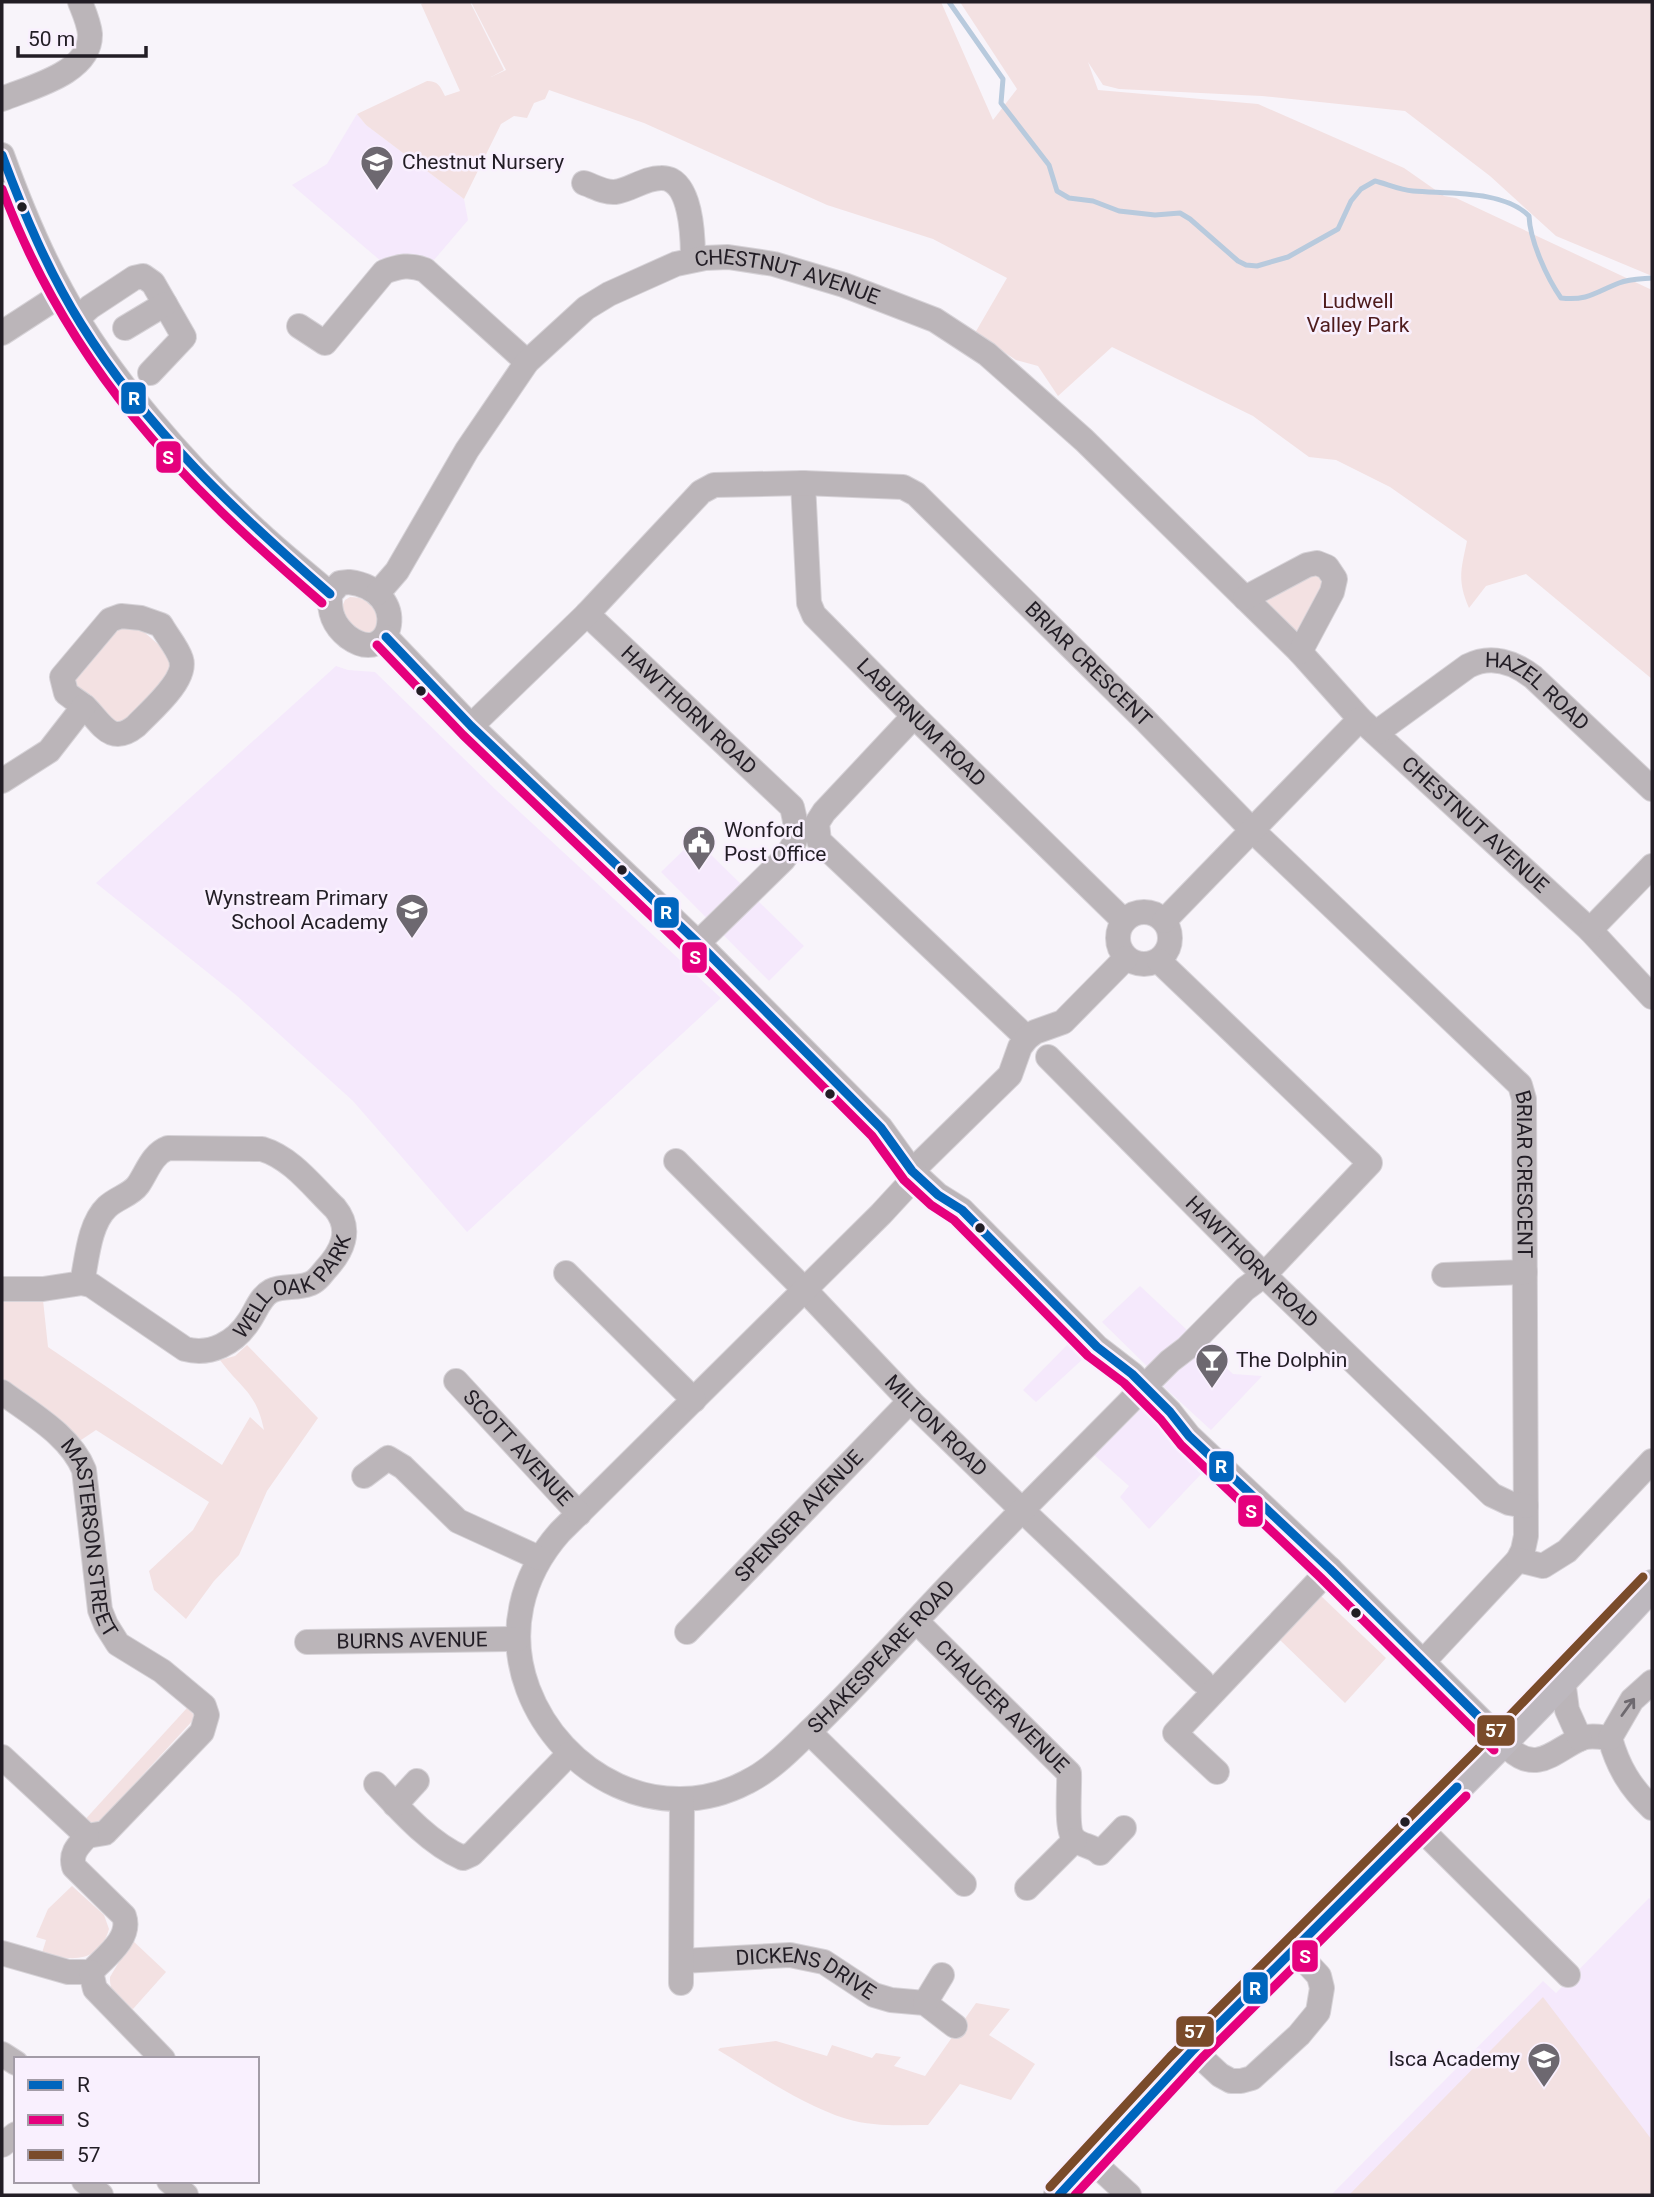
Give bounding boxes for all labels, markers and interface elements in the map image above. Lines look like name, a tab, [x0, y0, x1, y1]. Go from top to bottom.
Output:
scale bar	[18, 14, 145, 58]
text: 50 m	[28, 27, 75, 51]
school or university icon: Chestnut Nursery	[358, 143, 396, 192]
place label: Chestnut Nursery	[402, 150, 564, 174]
unlabelled marker	[15, 200, 29, 214]
street label: CHESTNUT AVENUE	[692, 244, 883, 310]
park label: Ludwell Valley Park	[1306, 289, 1410, 337]
line badge: R	[120, 381, 147, 415]
text: R	[128, 387, 140, 410]
line badge: S	[155, 440, 182, 474]
text: S	[162, 446, 174, 469]
street label: BRIAR CRESCENT	[1020, 597, 1157, 732]
street label: HAWTHORN ROAD	[616, 641, 762, 779]
street label: HAZEL ROAD	[1485, 648, 1594, 735]
street label: LABURNUM ROAD	[852, 653, 991, 791]
unlabelled marker	[414, 684, 428, 698]
street label: CHESTNUT AVENUE	[1397, 751, 1553, 898]
place label: Wonford Post Office	[724, 818, 827, 866]
public building icon: Wonford Post Office	[680, 823, 718, 872]
unlabelled marker	[615, 863, 629, 877]
place label: Wynstream Primary School Academy	[204, 886, 388, 934]
school or university icon: Wynstream Primary School Academy	[393, 891, 431, 940]
line badge: R	[653, 896, 680, 929]
text: R	[660, 901, 672, 924]
line badge: S	[681, 941, 708, 974]
text: S	[689, 946, 701, 969]
unlabelled marker	[823, 1087, 837, 1101]
street label: BRIAR CRESCENT	[1510, 1088, 1537, 1259]
street label: HAWTHORN ROAD	[1181, 1191, 1323, 1333]
unlabelled marker	[973, 1221, 987, 1235]
street label: WELL OAK PARK	[228, 1232, 356, 1343]
bar icon: The Dolphin	[1193, 1341, 1231, 1390]
place label: The Dolphin	[1236, 1348, 1347, 1372]
street label: MILTON ROAD	[880, 1370, 992, 1481]
street label: SCOTT AVENUE	[458, 1385, 577, 1511]
street label: MASTERSON STREET	[56, 1434, 123, 1642]
street label: SPENSER AVENUE	[730, 1445, 868, 1587]
line badge: R	[1208, 1450, 1235, 1483]
text: R	[1215, 1455, 1227, 1478]
line badge: S	[1237, 1494, 1264, 1528]
text: S	[1245, 1500, 1257, 1523]
street label: SHAKESPEARE ROAD	[803, 1575, 960, 1738]
unlabelled marker	[1349, 1606, 1363, 1620]
street label: BURNS AVENUE	[336, 1627, 488, 1654]
street label: CHAUCER AVENUE	[930, 1635, 1074, 1778]
one-way arrow	[1620, 1699, 1635, 1717]
line badge: 57	[1476, 1714, 1516, 1747]
text: 57	[1485, 1719, 1507, 1742]
unlabelled marker	[1398, 1815, 1412, 1829]
line badge: S	[1291, 1939, 1319, 1973]
street label: DICKENS DRIVE	[735, 1943, 880, 2005]
text: S	[1299, 1945, 1311, 1968]
line badge: R	[1242, 1971, 1269, 2005]
text: R	[1249, 1977, 1261, 2000]
line badge: 57	[1175, 2015, 1215, 2048]
text: 57	[1184, 2020, 1206, 2043]
school or university icon: Isca Academy	[1525, 2040, 1563, 2089]
place label: Isca Academy	[1388, 2047, 1520, 2071]
legend	[14, 2057, 259, 2183]
text: R	[77, 2073, 90, 2097]
text: S	[77, 2108, 89, 2132]
text: 57	[77, 2143, 101, 2167]

